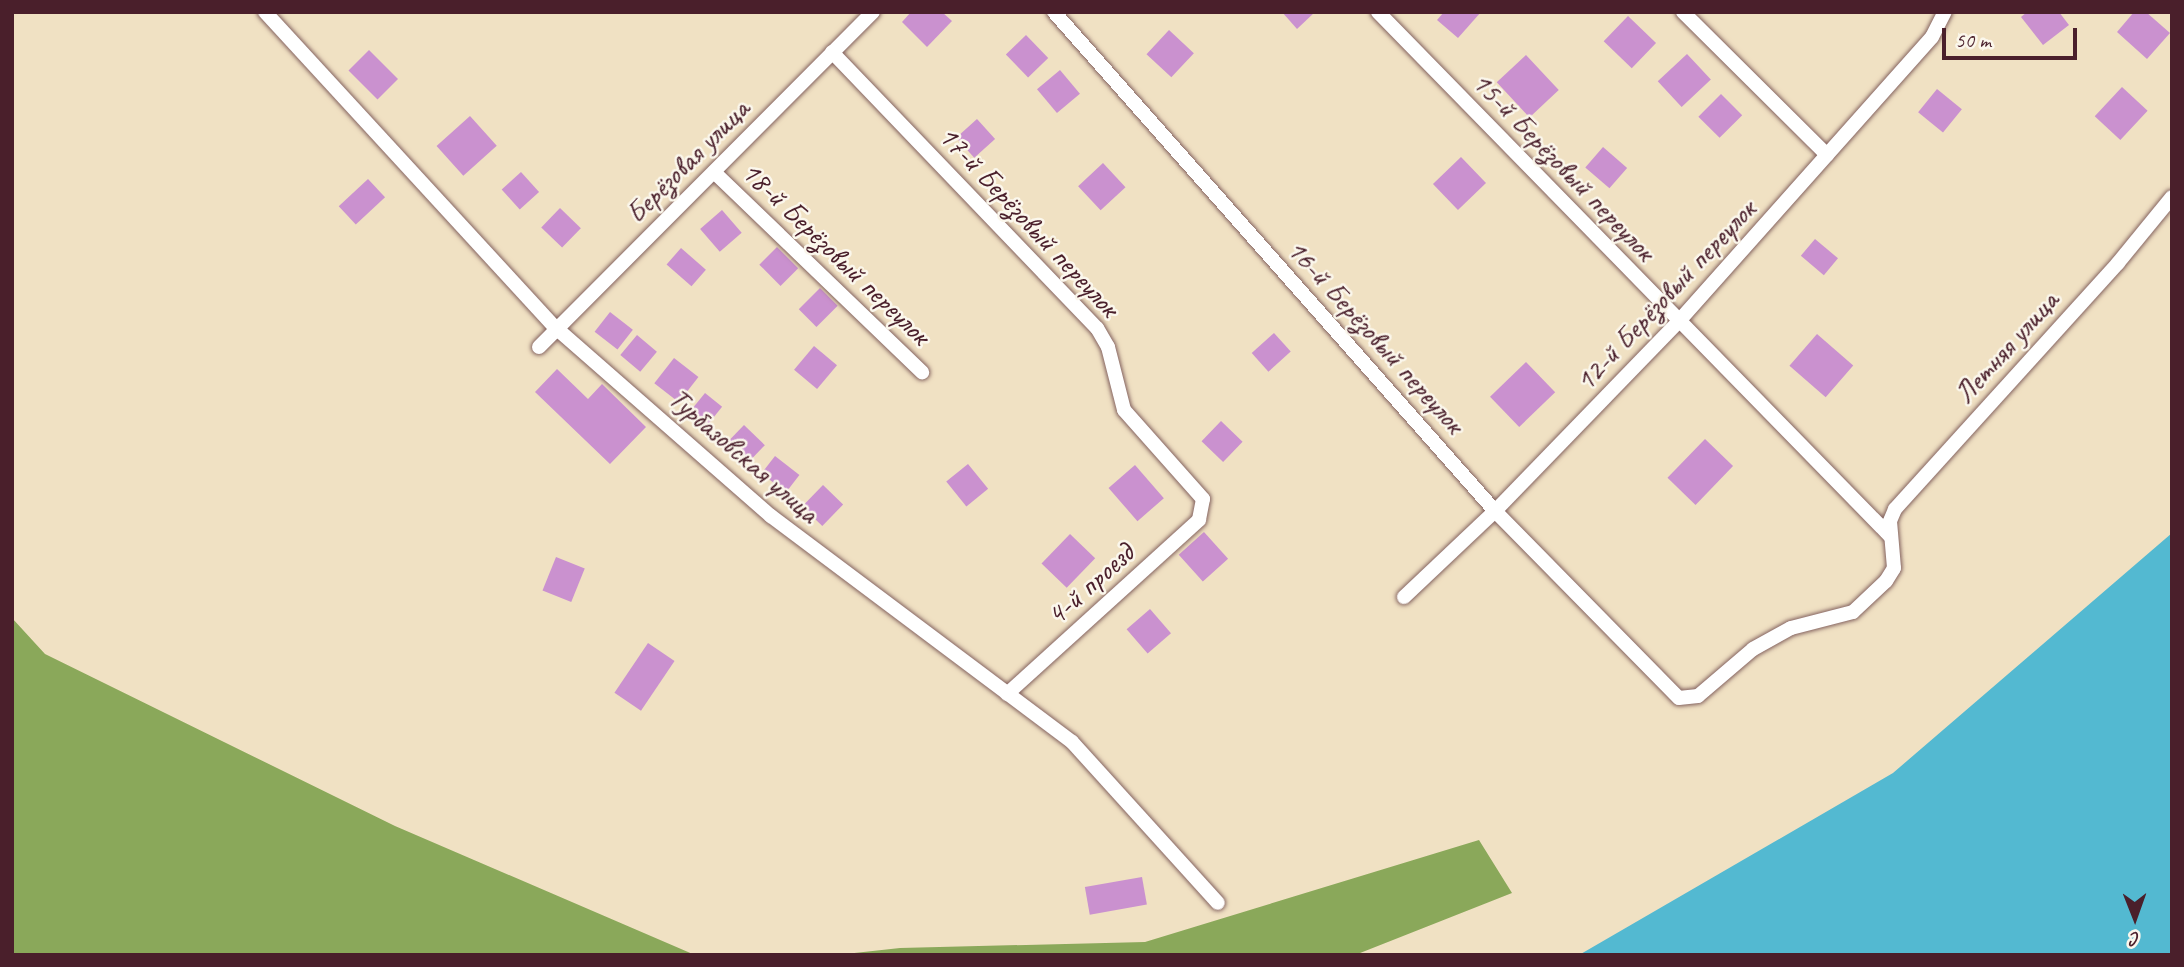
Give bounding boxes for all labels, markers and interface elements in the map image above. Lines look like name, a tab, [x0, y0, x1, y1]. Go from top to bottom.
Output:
scale bar	[1946, 14, 2081, 58]
text: 50 m	[1955, 27, 1991, 53]
street label: 15-й Берёзовый переулок	[1465, 64, 1663, 268]
street label: Берёзовая улица	[617, 91, 757, 231]
street label: 17-й Берёзовый переулок	[931, 118, 1127, 324]
street label: 18-й Берёзовый переулок	[734, 154, 938, 352]
street label: 12-й Берёзовый переулок	[1567, 192, 1763, 398]
street label: 16-й Берёзовый переулок	[1279, 231, 1473, 441]
street label: Летняя улица	[1946, 283, 2066, 411]
street label: Турбазовская улица	[661, 379, 827, 531]
street label: 4-й проезд	[1039, 535, 1141, 633]
north arrow	[2100, 883, 2170, 953]
text: С	[2130, 927, 2140, 951]

